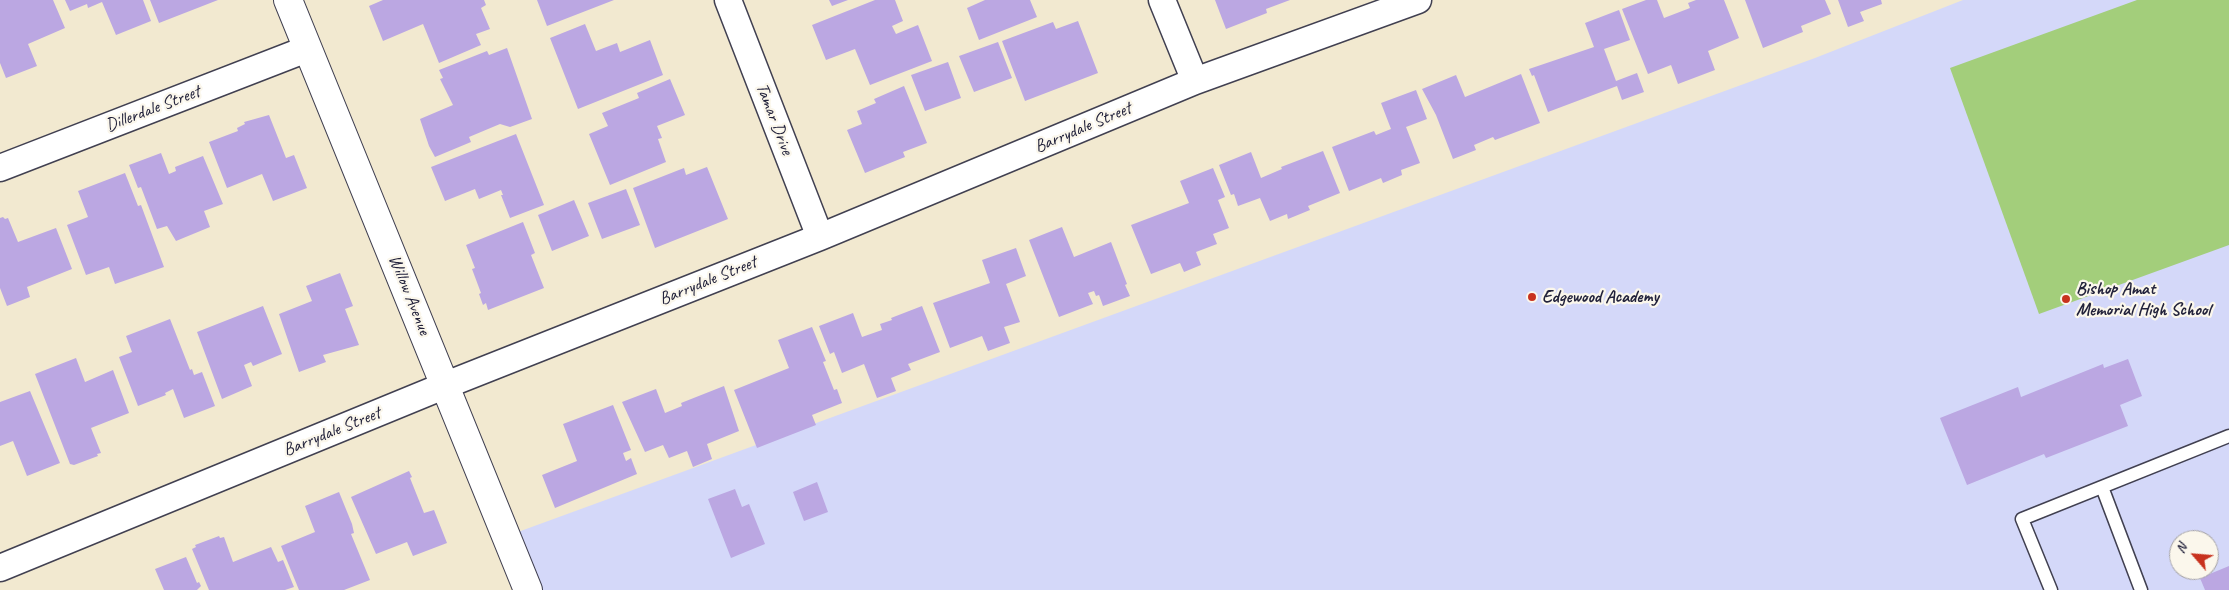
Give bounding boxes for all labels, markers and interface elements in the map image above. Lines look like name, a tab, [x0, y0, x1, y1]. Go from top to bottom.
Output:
street label: Tamar Drive	[750, 80, 798, 158]
street label: Dillerdale Street	[103, 81, 203, 137]
street label: Barrydale Street	[1031, 98, 1135, 158]
street label: Willow Avenue	[383, 252, 435, 338]
street label: Barrydale Street	[656, 252, 760, 310]
place label: Bishop Amat Memorial High School	[2076, 278, 2210, 320]
place label: Edgewood Academy	[1542, 286, 1659, 308]
marker: Edgewood Academy	[1526, 291, 1538, 303]
marker: Bishop Amat Memorial High School	[2060, 293, 2072, 305]
street label: Barrydale Street	[280, 403, 384, 461]
north arrow	[2169, 530, 2219, 580]
text: N	[2172, 541, 2191, 556]

